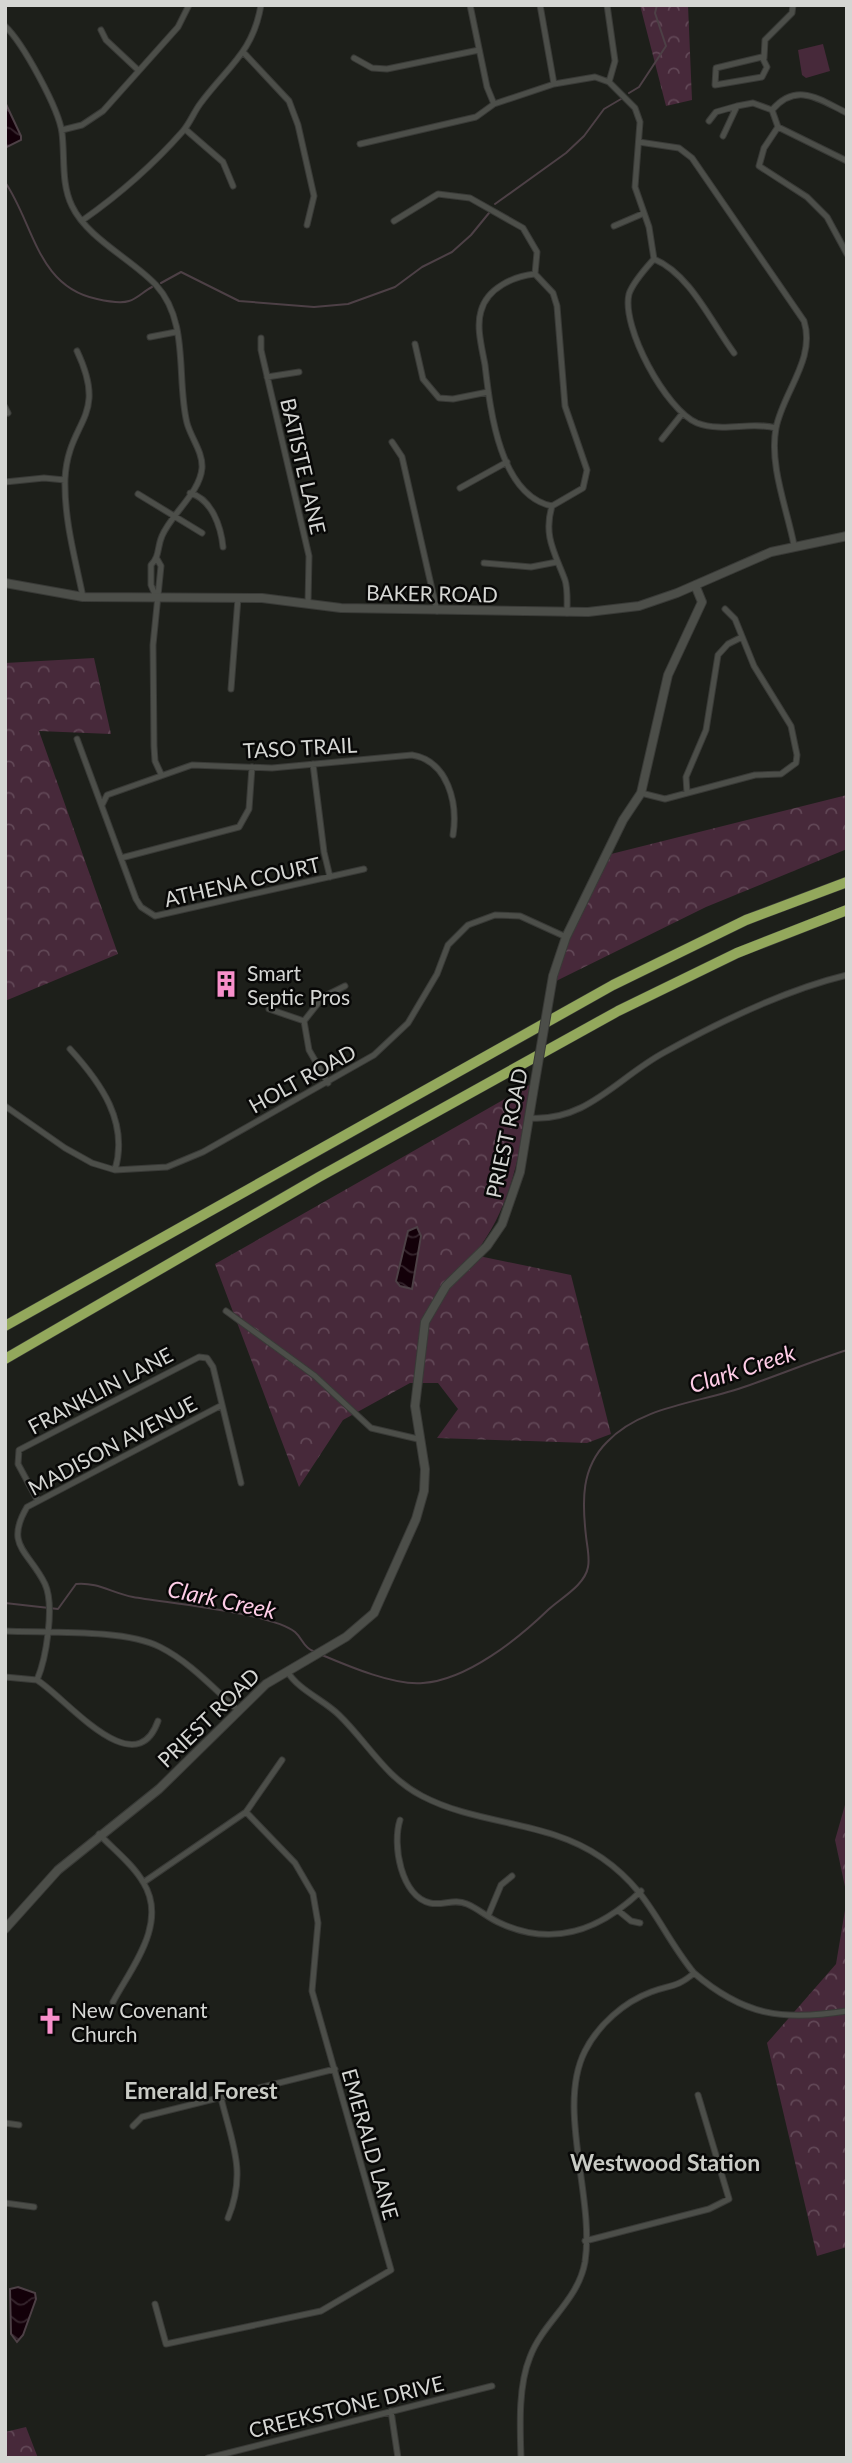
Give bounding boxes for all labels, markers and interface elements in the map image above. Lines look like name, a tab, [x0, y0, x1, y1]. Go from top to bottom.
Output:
street label: BATISTE LANE	[276, 396, 332, 536]
street label: BAKER ROAD	[366, 579, 498, 607]
street label: TASO TRAIL	[242, 732, 358, 762]
street label: ATHENA COURT	[162, 851, 323, 911]
place label: Smart Septic Pros	[247, 960, 350, 1009]
building icon: Smart Septic Pros	[211, 969, 241, 999]
street label: HOLT ROAD	[244, 1038, 360, 1118]
street label: PRIEST ROAD	[480, 1066, 532, 1200]
water label: Clark Creek	[685, 1337, 800, 1398]
street label: FRANKLIN LANE	[23, 1341, 177, 1439]
street label: MADISON AVENUE	[23, 1390, 201, 1500]
water label: Clark Creek	[165, 1574, 280, 1624]
street label: PRIEST ROAD	[152, 1662, 264, 1772]
place label: New Covenant Church	[71, 1997, 208, 2046]
church icon: New Covenant Church	[35, 2006, 65, 2036]
street label: EMERALD LANE	[337, 2065, 405, 2223]
district label: Emerald Forest	[124, 2076, 278, 2104]
district label: Westwood Station	[570, 2148, 760, 2176]
street label: CREEKSTONE DRIVE	[246, 2370, 446, 2442]

